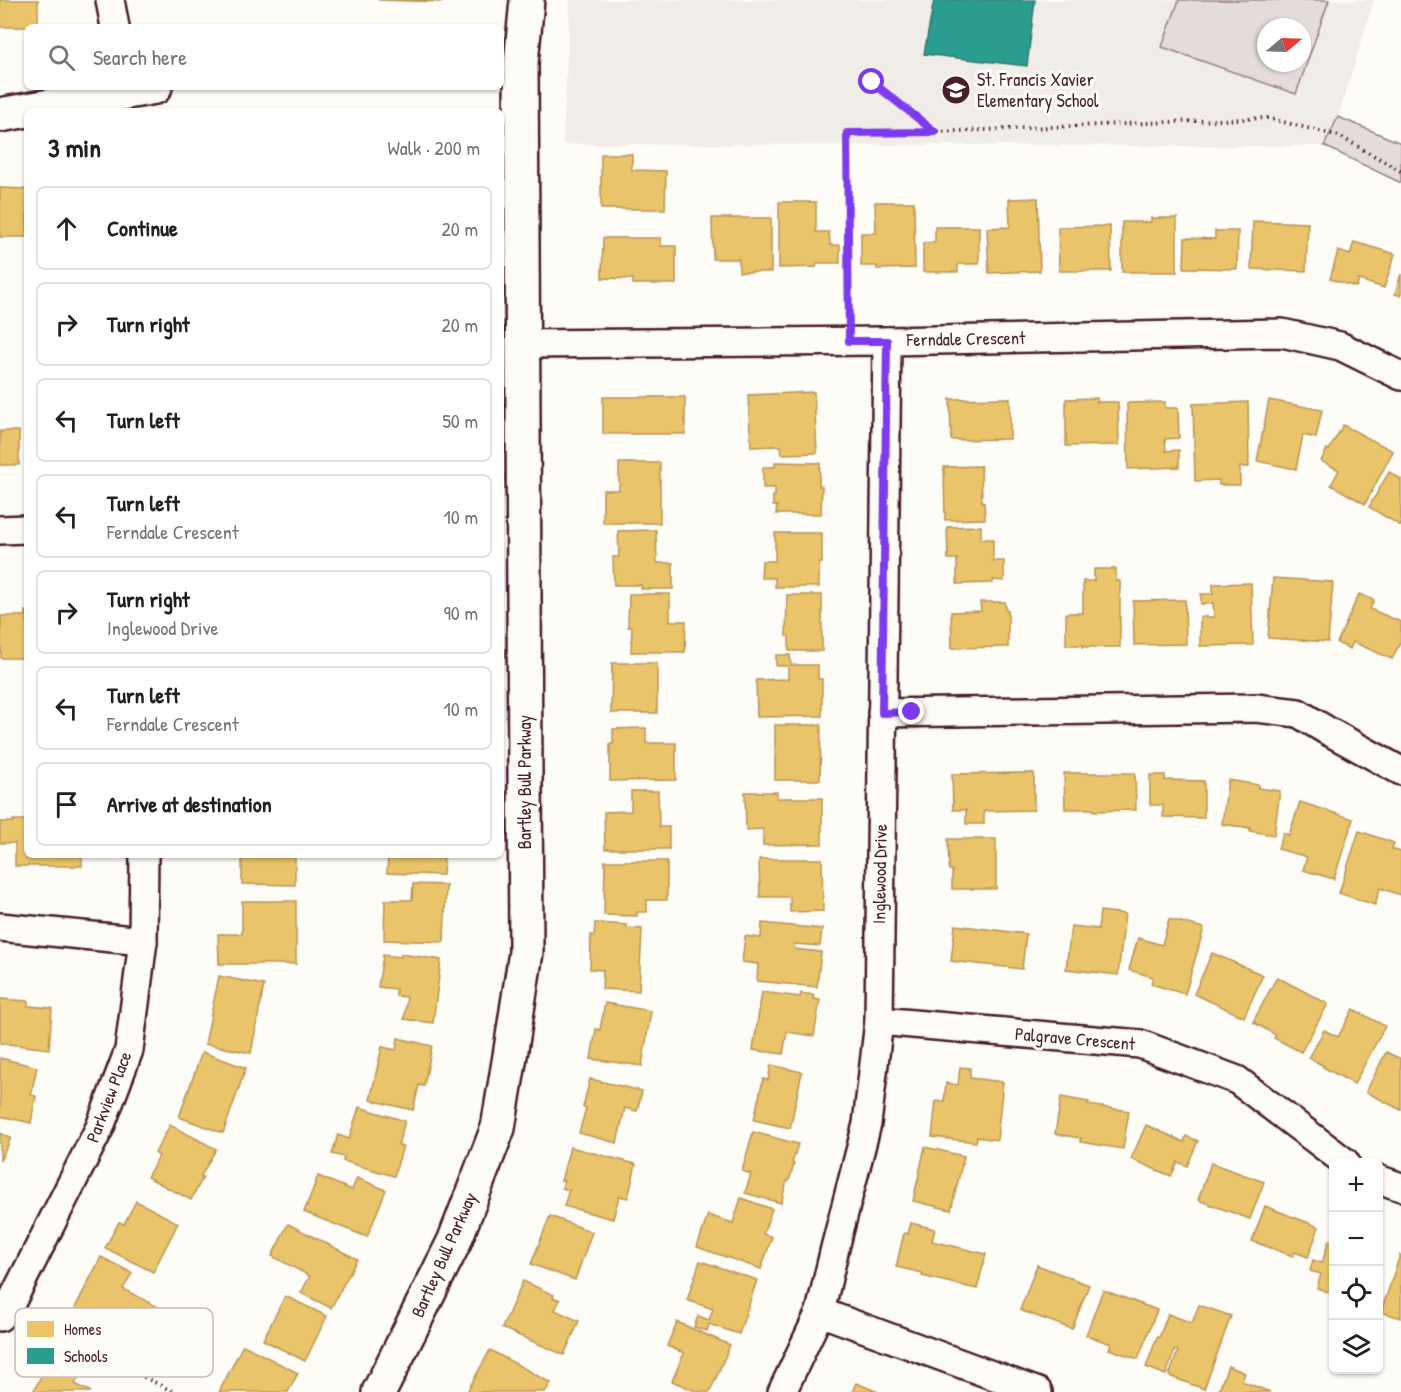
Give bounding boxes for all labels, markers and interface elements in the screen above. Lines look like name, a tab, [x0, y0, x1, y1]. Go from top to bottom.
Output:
north arrow	[1257, 18, 1311, 72]
search box	[24, 24, 504, 90]
icon: search	[45, 41, 78, 74]
text: Search here	[93, 42, 187, 72]
place label: St. Francis Xavier Elementary School	[977, 67, 1099, 113]
route start	[858, 68, 884, 94]
school or university icon: St. Francis Xavier Elementary School	[940, 74, 972, 106]
text: 3 min	[48, 130, 101, 165]
text: Walk · 200 m	[388, 134, 480, 161]
icon: ahead	[50, 212, 83, 245]
text: Continue	[107, 213, 178, 243]
text: 20 m	[441, 215, 478, 242]
icon: right	[50, 308, 83, 341]
text: Turn right	[107, 309, 190, 339]
text: 20 m	[441, 311, 478, 338]
street label: Ferndale Crescent	[906, 325, 1026, 352]
icon: left	[50, 404, 83, 437]
text: Turn left	[107, 405, 180, 435]
text: 50 m	[442, 407, 478, 434]
text: Turn left	[107, 488, 180, 518]
icon: left	[50, 500, 83, 533]
text: 10 m	[444, 503, 478, 530]
text: Ferndale Crescent	[107, 518, 239, 545]
text: Turn right	[107, 584, 190, 614]
icon: right	[50, 596, 83, 629]
text: 90 m	[444, 599, 478, 626]
text: Inglewood Drive	[107, 614, 218, 641]
text: Turn left	[107, 680, 180, 710]
icon: left	[50, 692, 83, 725]
text: 10 m	[444, 695, 478, 722]
route end	[898, 698, 924, 724]
text: Ferndale Crescent	[107, 710, 239, 737]
street label: Bartley Bull Parkway	[512, 714, 537, 849]
icon: arrive	[50, 788, 83, 821]
text: Arrive at destination	[107, 789, 272, 819]
street label: Inglewood Drive	[866, 824, 893, 924]
street label: Palgrave Crescent	[1014, 1021, 1137, 1056]
street label: Parkview Place	[80, 1048, 137, 1146]
map controls	[1329, 1158, 1383, 1374]
button: +	[1329, 1158, 1383, 1212]
street label: Bartley Bull Parkway	[405, 1188, 482, 1321]
button: −	[1329, 1212, 1383, 1266]
button: locate	[1329, 1266, 1383, 1320]
legend	[15, 1308, 213, 1377]
text: Homes	[64, 1318, 101, 1340]
button: layers	[1329, 1320, 1383, 1374]
text: Schools	[64, 1345, 108, 1367]

